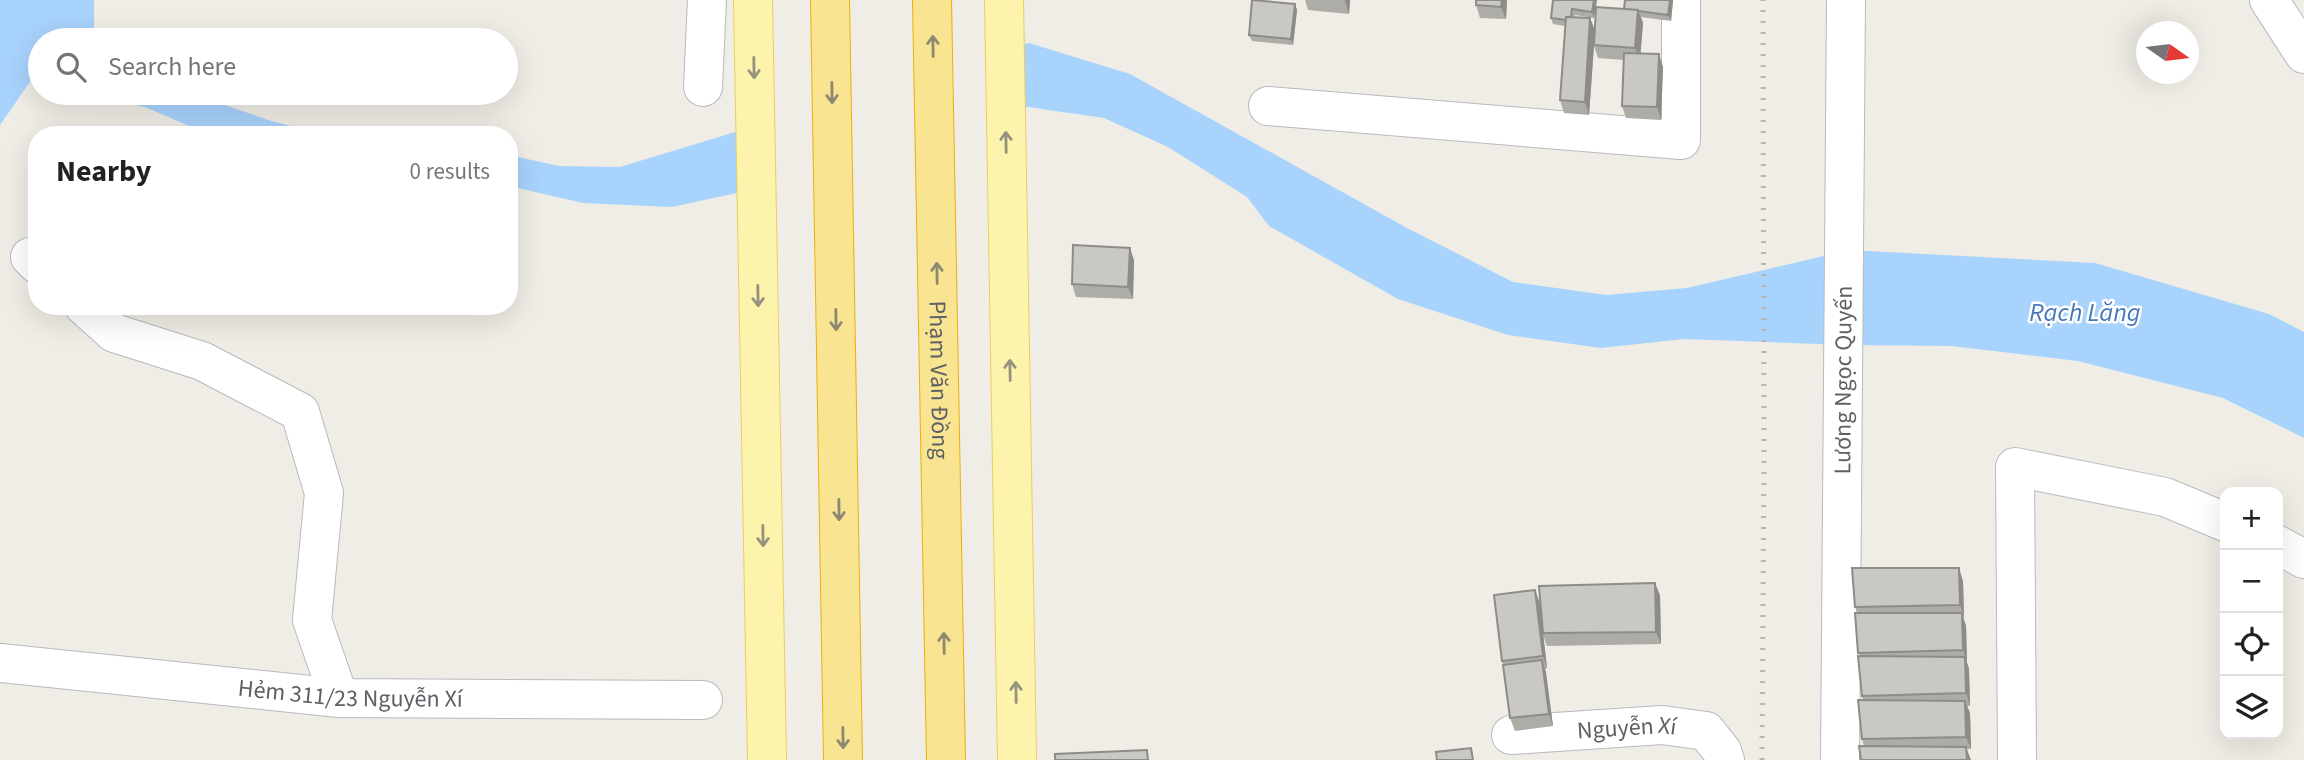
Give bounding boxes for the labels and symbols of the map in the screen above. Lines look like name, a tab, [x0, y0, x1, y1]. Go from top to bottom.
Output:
north arrow	[2136, 21, 2199, 84]
one-way arrow	[926, 34, 940, 57]
one-way arrow	[748, 56, 761, 79]
one-way arrow	[825, 81, 838, 104]
one-way arrow	[999, 131, 1013, 154]
one-way arrow	[930, 262, 944, 285]
one-way arrow	[752, 284, 765, 307]
street label: Lương Ngọc Quyến	[1825, 285, 1861, 475]
water label: Rạch Lăng	[2029, 294, 2141, 331]
street label: Phạm Văn Đồng	[920, 300, 958, 460]
one-way arrow	[829, 308, 842, 331]
one-way arrow	[1003, 358, 1017, 381]
one-way arrow	[832, 498, 846, 521]
one-way arrow	[756, 524, 770, 547]
one-way arrow	[937, 632, 951, 655]
street label: Hẻm 311/23 Nguyễn Xí	[236, 670, 464, 716]
one-way arrow	[1009, 681, 1023, 704]
street label: Nguyễn Xí	[1576, 707, 1680, 748]
one-way arrow	[836, 726, 850, 749]

